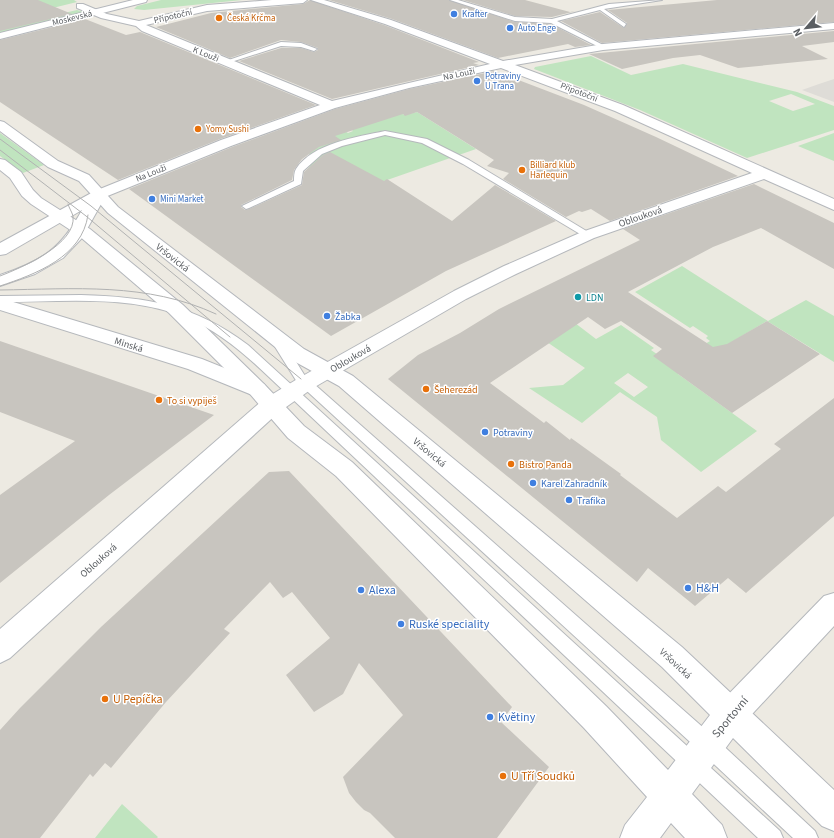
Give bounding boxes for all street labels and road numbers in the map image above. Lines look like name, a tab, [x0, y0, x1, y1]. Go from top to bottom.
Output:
street label: Přípotoční	[153, 6, 194, 27]
street label: Moskevská	[51, 7, 94, 30]
street label: K Louži	[191, 43, 221, 66]
street label: Na Louži	[442, 65, 476, 84]
street label: Přípotoční	[558, 79, 600, 106]
street label: Na Louži	[134, 161, 169, 186]
street label: Oblouková	[617, 203, 664, 231]
street label: Vršovická	[152, 240, 192, 275]
street label: Minská	[113, 334, 145, 356]
street label: Oblouková	[327, 341, 374, 376]
street label: Vršovická	[410, 435, 449, 471]
street label: Oblouková	[77, 540, 120, 581]
street label: Vršovická	[656, 645, 695, 682]
street label: Sportovní	[708, 692, 753, 742]

